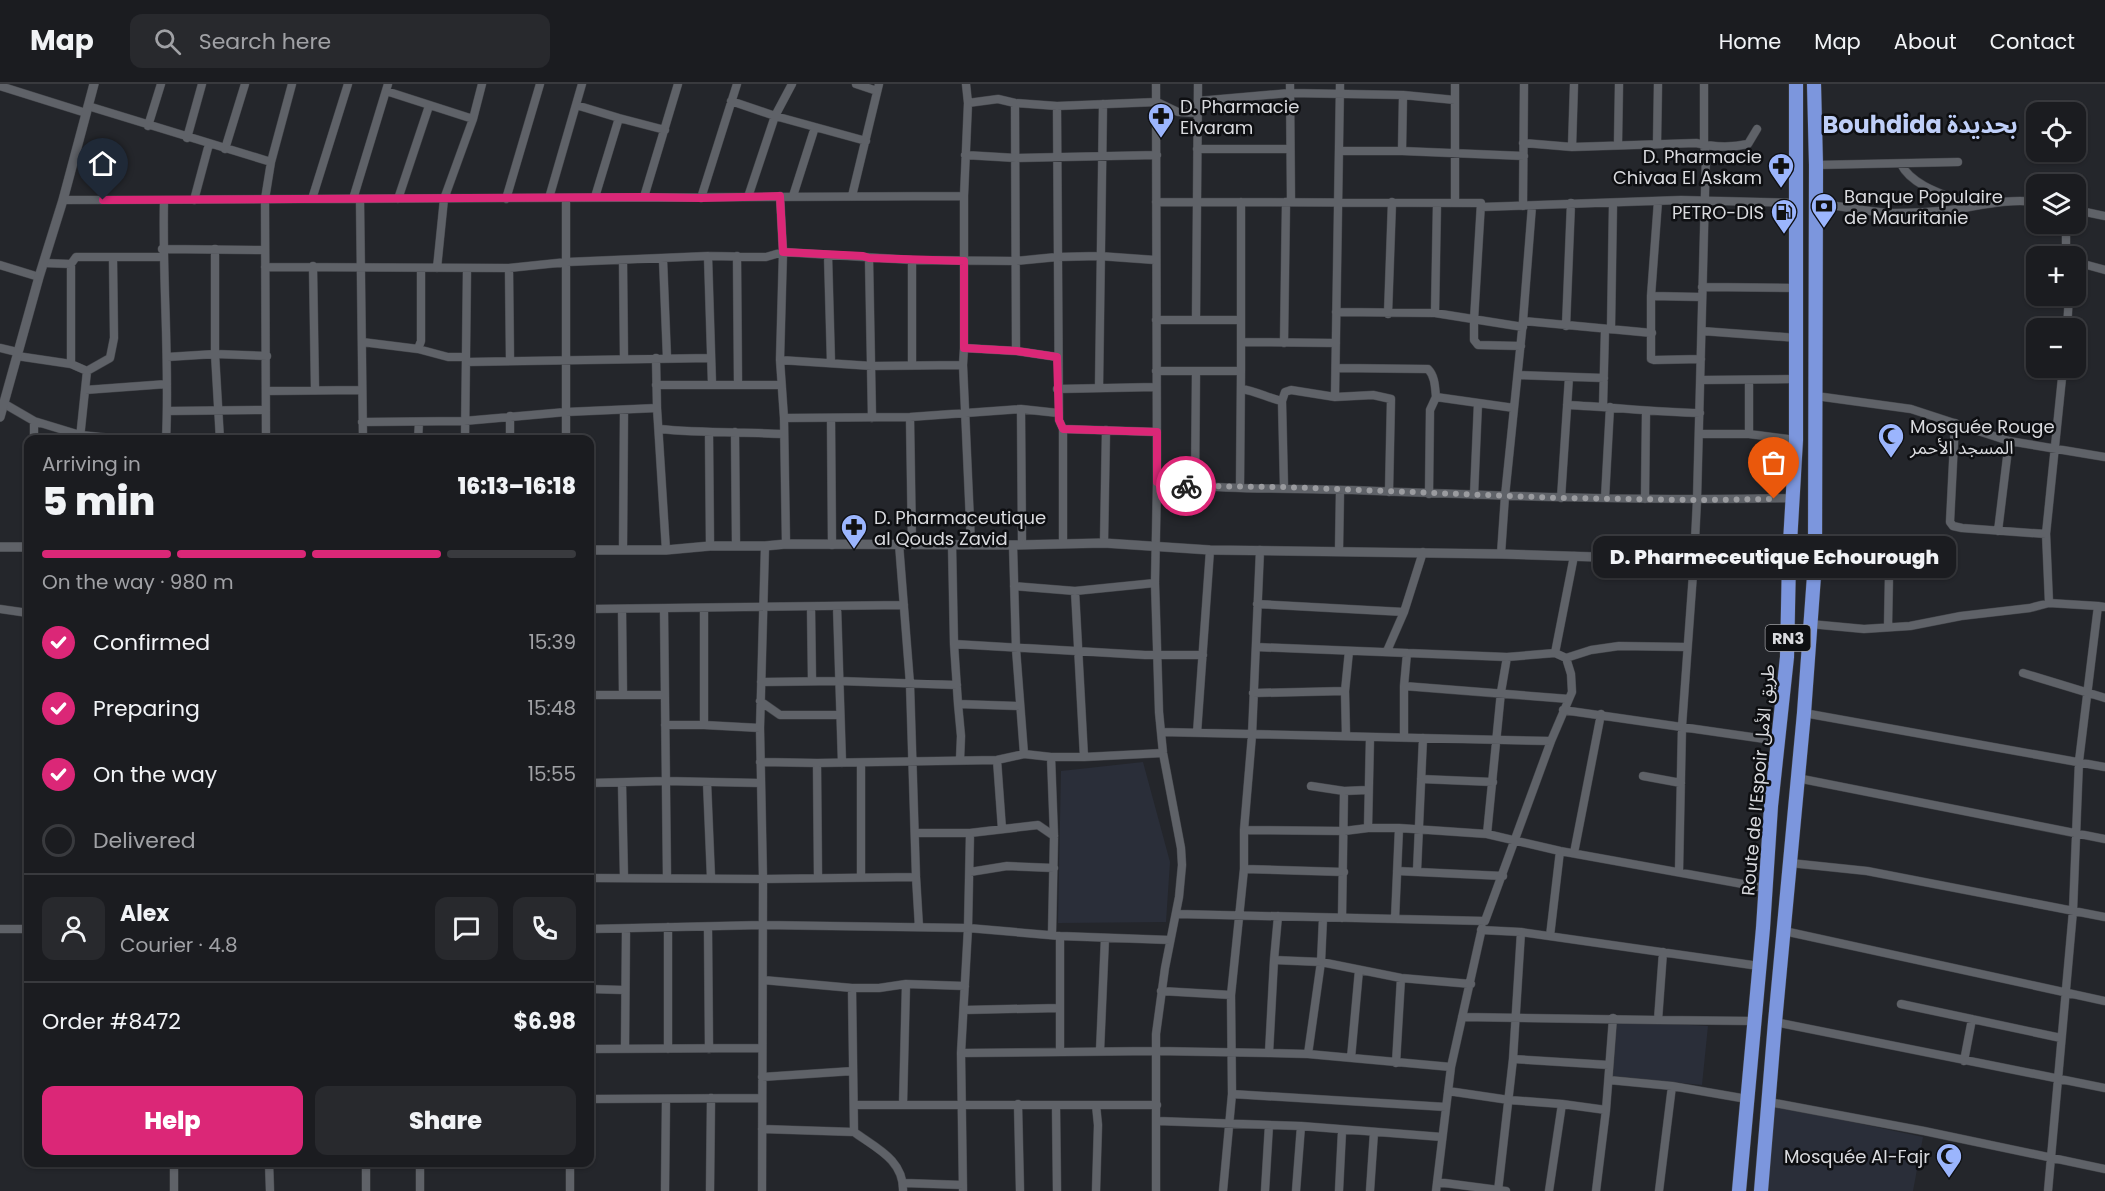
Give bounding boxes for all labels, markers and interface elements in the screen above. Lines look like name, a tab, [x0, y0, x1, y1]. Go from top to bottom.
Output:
search box	[130, 14, 550, 68]
text: Map	[30, 21, 94, 60]
icon: search	[151, 25, 184, 58]
text: Search here	[199, 26, 331, 57]
text: Home	[1719, 27, 1781, 56]
text: Map	[1814, 27, 1861, 56]
text: About	[1894, 27, 1957, 56]
text: Contact	[1990, 27, 2075, 56]
place label: D. Pharmacie Elvaram	[1180, 94, 1299, 140]
pharmacy icon: D. Pharmacie Elvaram	[1146, 101, 1176, 139]
map controls	[2026, 102, 2086, 378]
button: locate	[2026, 102, 2086, 162]
district label: Bouhdida بحديدة	[1822, 108, 2018, 141]
pin	[77, 138, 128, 200]
place label: D. Pharmacie Chivaa El Askam	[1613, 144, 1762, 190]
icon: home	[86, 147, 119, 180]
pharmacy icon: D. Pharmacie Chivaa El Askam	[1766, 151, 1796, 189]
button: layers	[2026, 174, 2086, 234]
place label: Banque Populaire de Mauritanie	[1844, 184, 2003, 230]
bank icon: Banque Populaire de Mauritanie	[1809, 191, 1839, 229]
fuel station icon: PETRO-DIS	[1769, 197, 1799, 235]
place label: PETRO-DIS	[1672, 200, 1764, 225]
button: +	[2026, 246, 2086, 306]
button: −	[2026, 318, 2086, 378]
place label: Mosquée Rouge المسجد الأحمر	[1909, 414, 2055, 460]
mosque icon: Mosquée Rouge المسجد الأحمر	[1876, 421, 1906, 459]
pin	[1748, 437, 1799, 499]
icon: bag	[1757, 446, 1790, 479]
text: Arriving in	[42, 450, 141, 478]
courier	[1156, 456, 1216, 516]
icon: bike	[1170, 470, 1203, 503]
text: 16:13–16:18	[458, 471, 576, 502]
text: 5 min	[42, 474, 155, 529]
place label: D. Pharmaceutique al Qouds Zavid	[874, 505, 1046, 551]
pharmacy icon: D. Pharmaceutique al Qouds Zavid	[839, 512, 869, 550]
callout: D. Pharmeceutique Echourough	[1592, 535, 1956, 577]
text: D. Pharmeceutique Echourough	[1610, 543, 1939, 571]
text: On the way · 980 m	[42, 568, 234, 596]
road number: RN3	[1766, 625, 1810, 651]
icon: check	[42, 626, 75, 659]
text: Confirmed	[93, 627, 210, 658]
text: 15:39	[528, 628, 576, 656]
street label: Route de l’Espoir طريق الأمل	[1735, 663, 1781, 897]
icon: check	[42, 692, 75, 725]
text: Preparing	[93, 693, 200, 724]
text: 15:48	[528, 694, 576, 722]
icon: check	[42, 758, 75, 791]
text: On the way	[93, 759, 217, 790]
text: 15:55	[528, 760, 576, 788]
text: Delivered	[93, 825, 196, 856]
button: person	[42, 897, 105, 960]
button: chat	[435, 897, 498, 960]
button: phone	[513, 897, 576, 960]
text: Alex	[120, 898, 169, 929]
text: Courier · 4.8	[120, 931, 238, 959]
text: Order #8472	[42, 1006, 181, 1037]
text: $6.98	[514, 1006, 576, 1037]
button: Help	[42, 1086, 303, 1155]
button: Share	[315, 1086, 576, 1155]
mosque icon: Mosquée Al-Fajr	[1934, 1141, 1964, 1179]
place label: Mosquée Al-Fajr	[1784, 1144, 1930, 1169]

